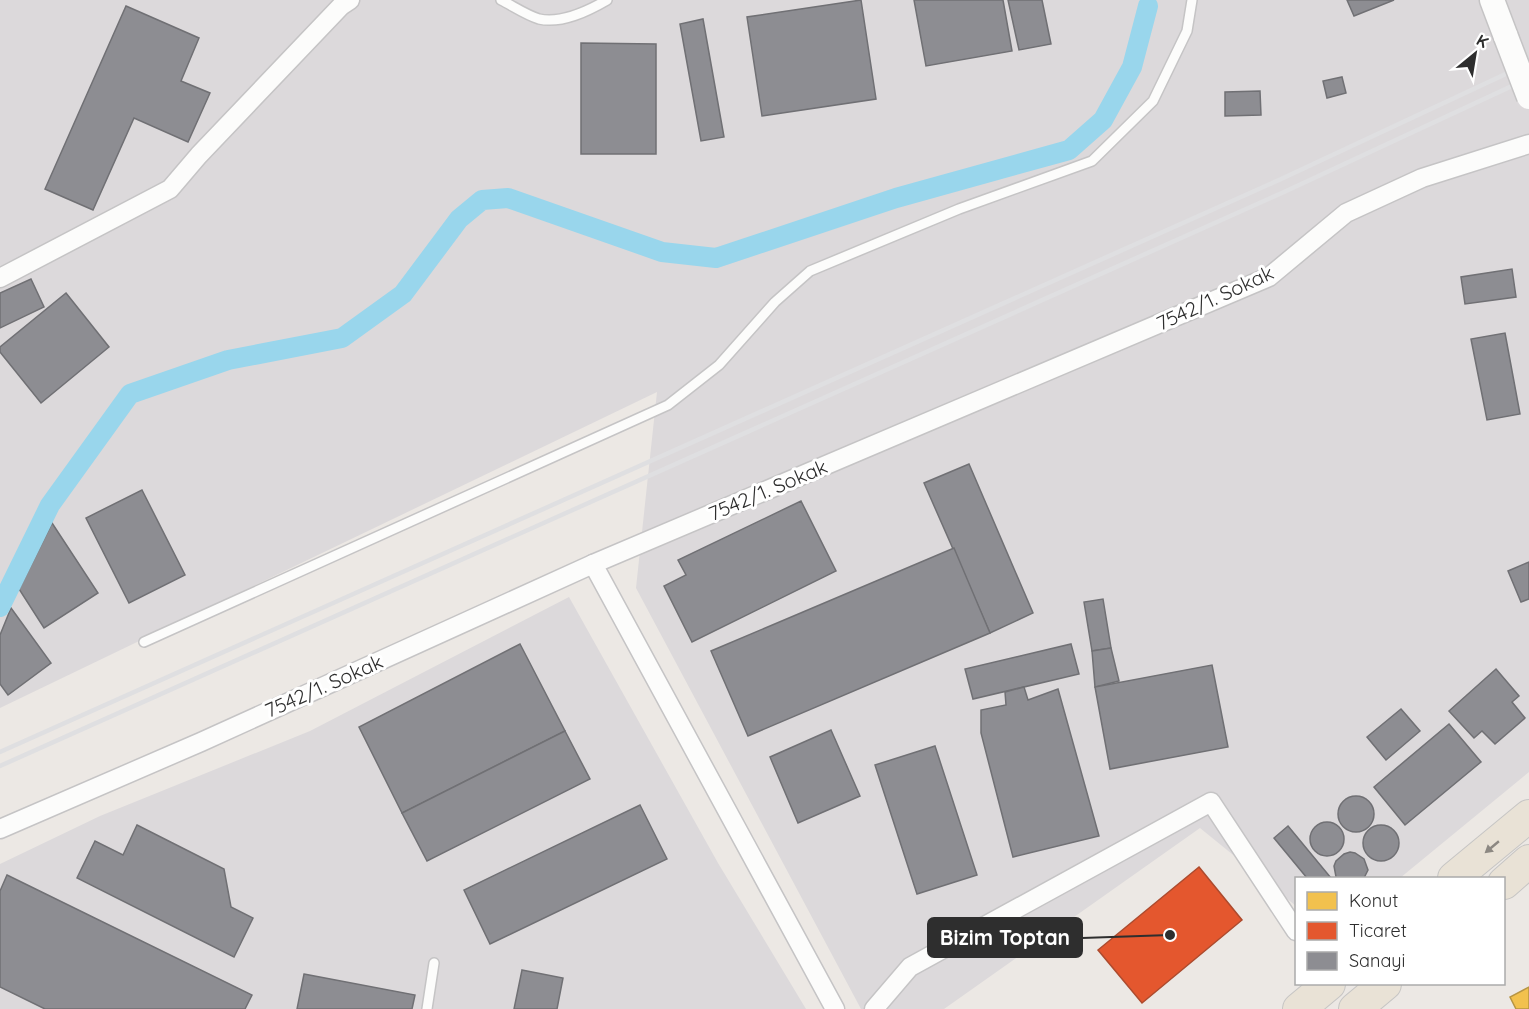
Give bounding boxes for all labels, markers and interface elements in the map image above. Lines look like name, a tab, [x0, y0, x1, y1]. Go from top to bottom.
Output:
north arrow	[1445, 24, 1505, 84]
text: K	[1473, 30, 1492, 52]
street label: 7542/1. Sokak	[1152, 259, 1277, 336]
street label: 7542/1. Sokak	[705, 453, 831, 526]
street label: 7542/1. Sokak	[261, 648, 387, 723]
one-way arrow	[1484, 841, 1500, 854]
legend	[1295, 877, 1505, 985]
text: Konut	[1349, 889, 1398, 912]
callout: Bizim Toptan	[928, 918, 1082, 957]
text: Ticaret	[1349, 919, 1407, 942]
text: Bizim Toptan	[940, 924, 1070, 950]
text: Sanayi	[1349, 949, 1405, 972]

